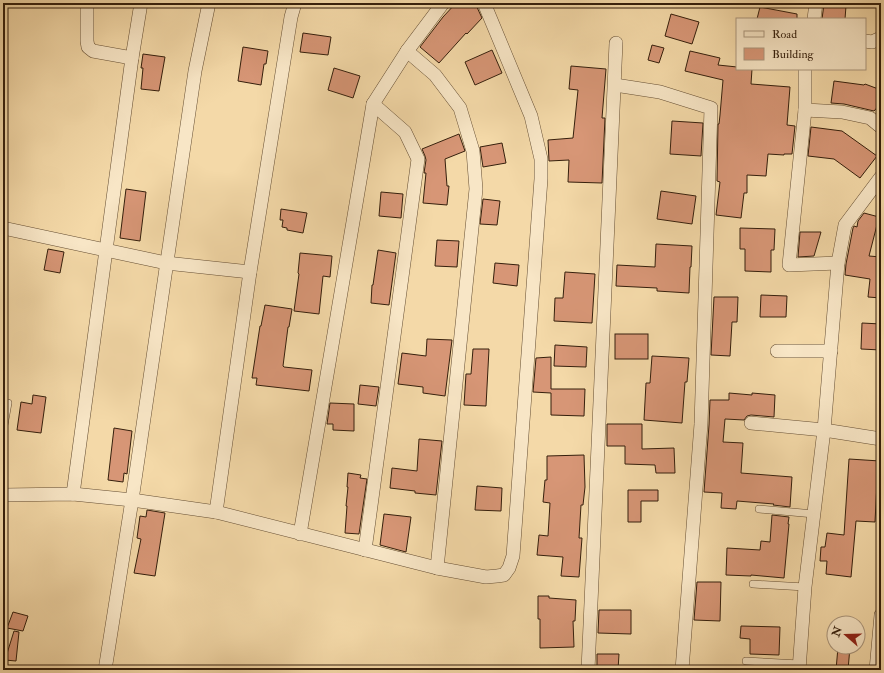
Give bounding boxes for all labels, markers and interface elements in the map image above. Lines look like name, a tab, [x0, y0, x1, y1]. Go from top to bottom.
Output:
legend	[736, 18, 866, 70]
text: Road	[772, 27, 797, 42]
text: Building	[772, 47, 815, 62]
north arrow	[826, 615, 866, 655]
text: N	[829, 624, 845, 640]

